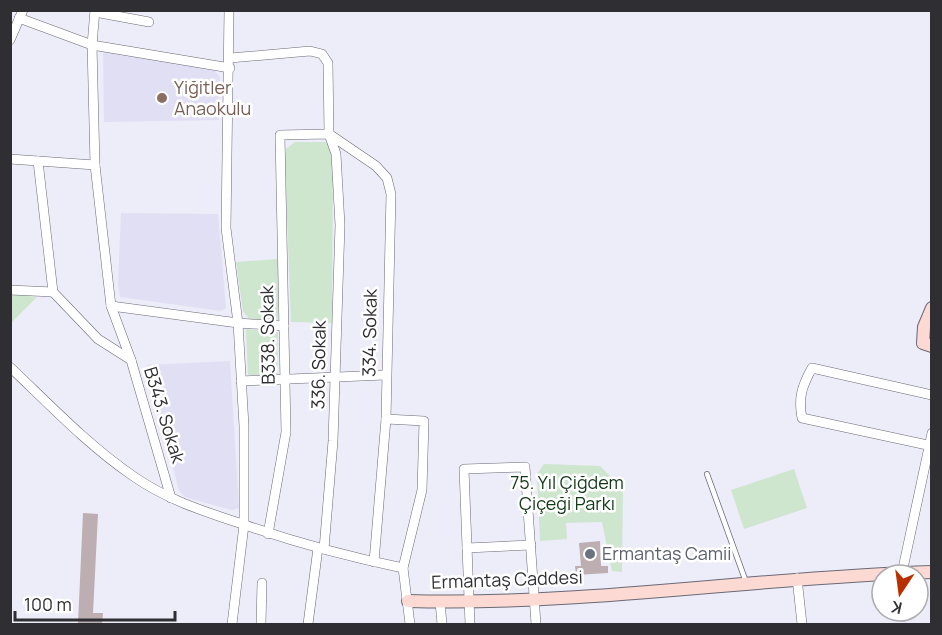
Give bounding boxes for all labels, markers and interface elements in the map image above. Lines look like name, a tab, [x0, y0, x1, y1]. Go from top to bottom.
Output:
place label: Yiğitler Anaokulu	[174, 75, 251, 120]
marker: Yiğitler Anaokulu	[155, 91, 169, 105]
street label: B338. Sokak	[254, 284, 280, 385]
street label: 334. Sokak	[356, 288, 382, 377]
street label: 336. Sokak	[305, 319, 331, 410]
street label: B343. Sokak	[139, 364, 191, 467]
park label: 75. Yıl Çiğdem Çiçeği Parkı	[510, 470, 624, 515]
place label: Ermantaş Camii	[602, 541, 732, 565]
marker: Ermantaş Camii	[583, 547, 597, 561]
north arrow	[870, 563, 930, 623]
street label: Ermantaş Caddesi	[431, 564, 583, 594]
scale bar	[15, 584, 176, 622]
text: 100 m	[24, 592, 72, 616]
text: K	[888, 596, 904, 619]

